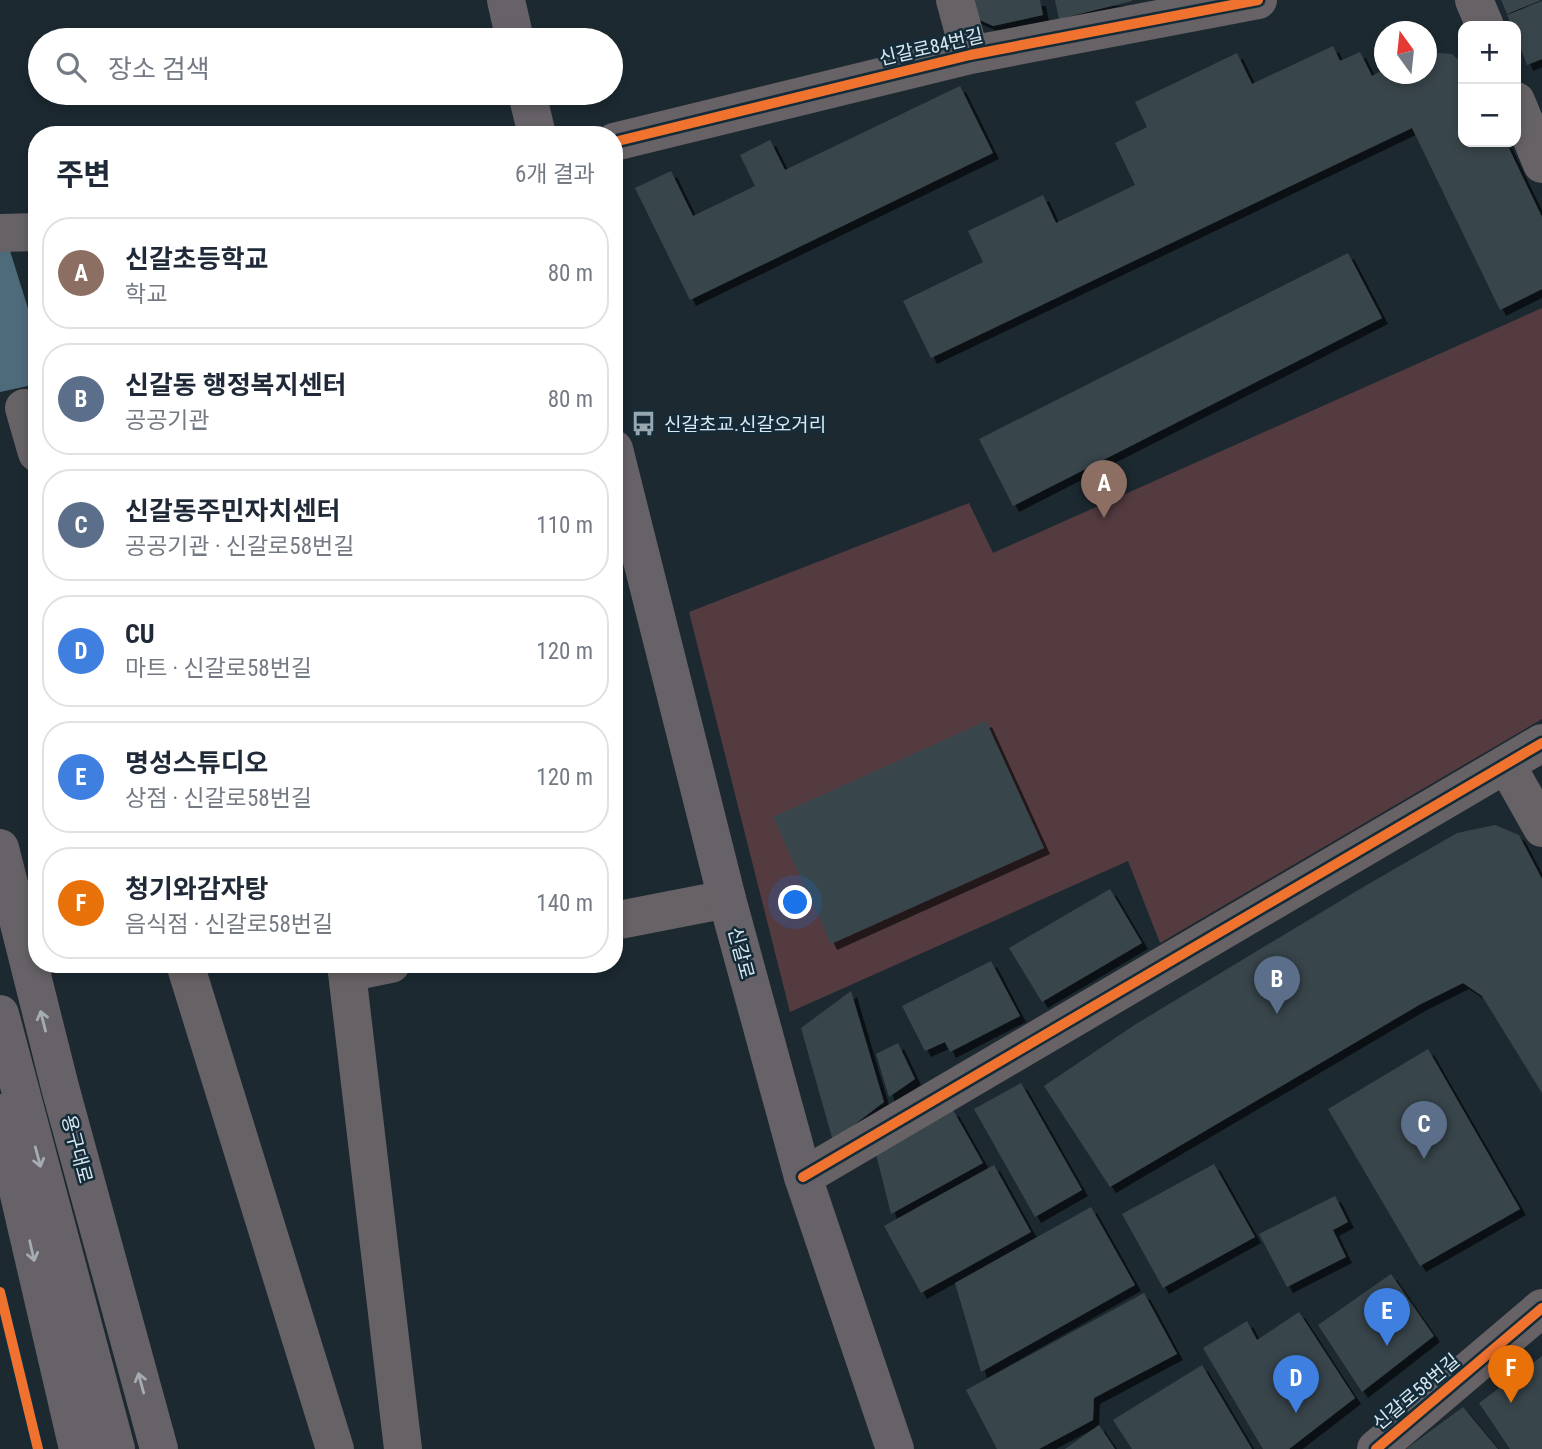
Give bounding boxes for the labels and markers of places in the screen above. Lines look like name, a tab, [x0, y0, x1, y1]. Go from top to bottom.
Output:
bus stop icon: 신갈초교.신갈오거리	[630, 410, 658, 438]
place label: 신갈초교.신갈오거리	[664, 413, 826, 436]
pin: A	[1081, 460, 1127, 518]
pin: B	[1254, 956, 1300, 1014]
pin: C	[1401, 1101, 1447, 1159]
pin: E	[1364, 1288, 1410, 1346]
pin: F	[1488, 1345, 1534, 1403]
pin: D	[1273, 1355, 1319, 1413]

